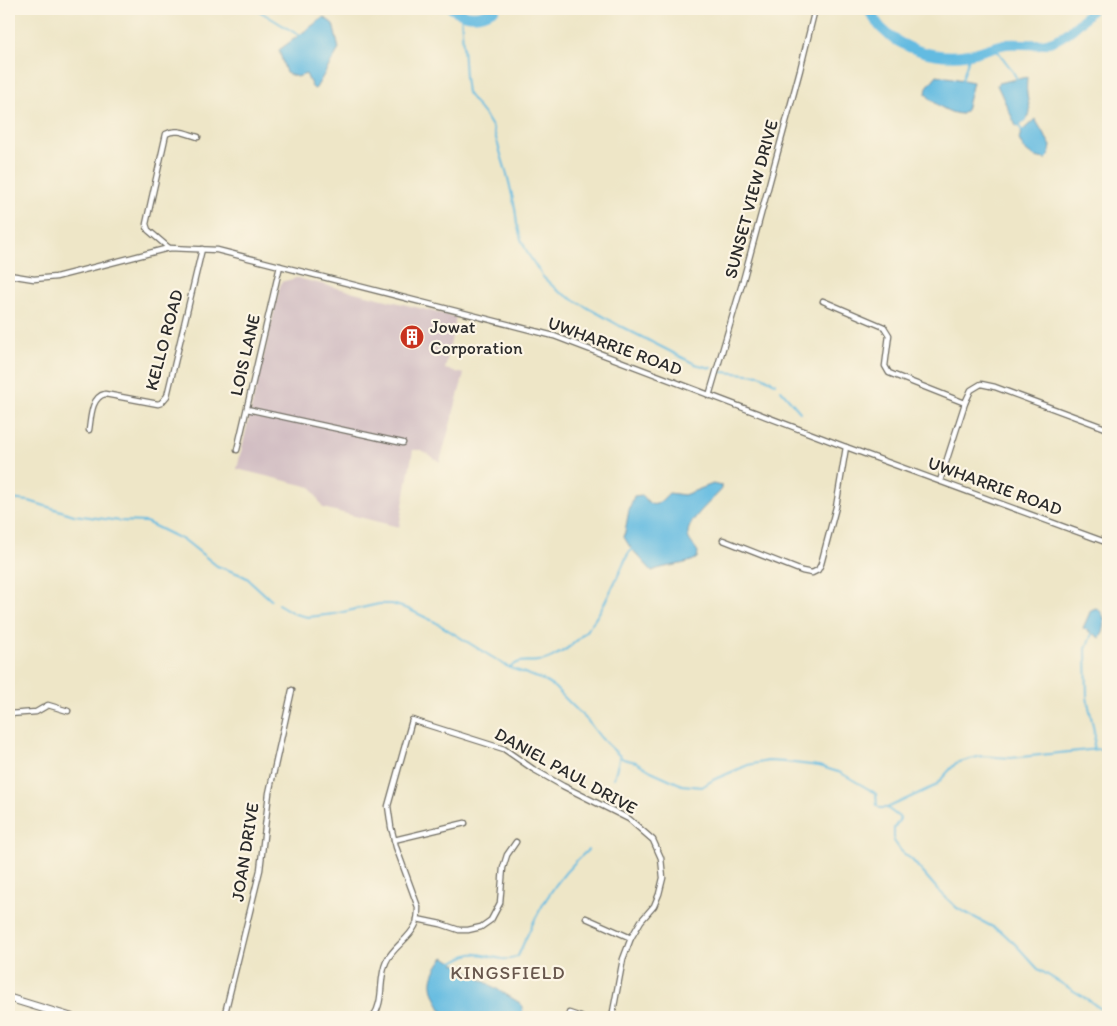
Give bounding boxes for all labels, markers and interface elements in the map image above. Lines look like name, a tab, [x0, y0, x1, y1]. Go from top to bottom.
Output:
street label: SUNSET VIEW DRIVE	[719, 117, 783, 281]
street label: KELLO ROAD	[140, 287, 188, 393]
street label: UWHARRIE ROAD	[545, 311, 685, 381]
street label: LOIS LANE	[225, 312, 265, 398]
place label: Jowat Corporation	[430, 316, 523, 359]
building icon: Jowat Corporation	[399, 324, 425, 350]
street label: UWHARRIE ROAD	[925, 451, 1065, 521]
street label: DANIEL PAUL DRIVE	[491, 723, 641, 819]
street label: JOAN DRIVE	[226, 801, 264, 903]
district label: KINGSFIELD	[450, 961, 566, 984]

